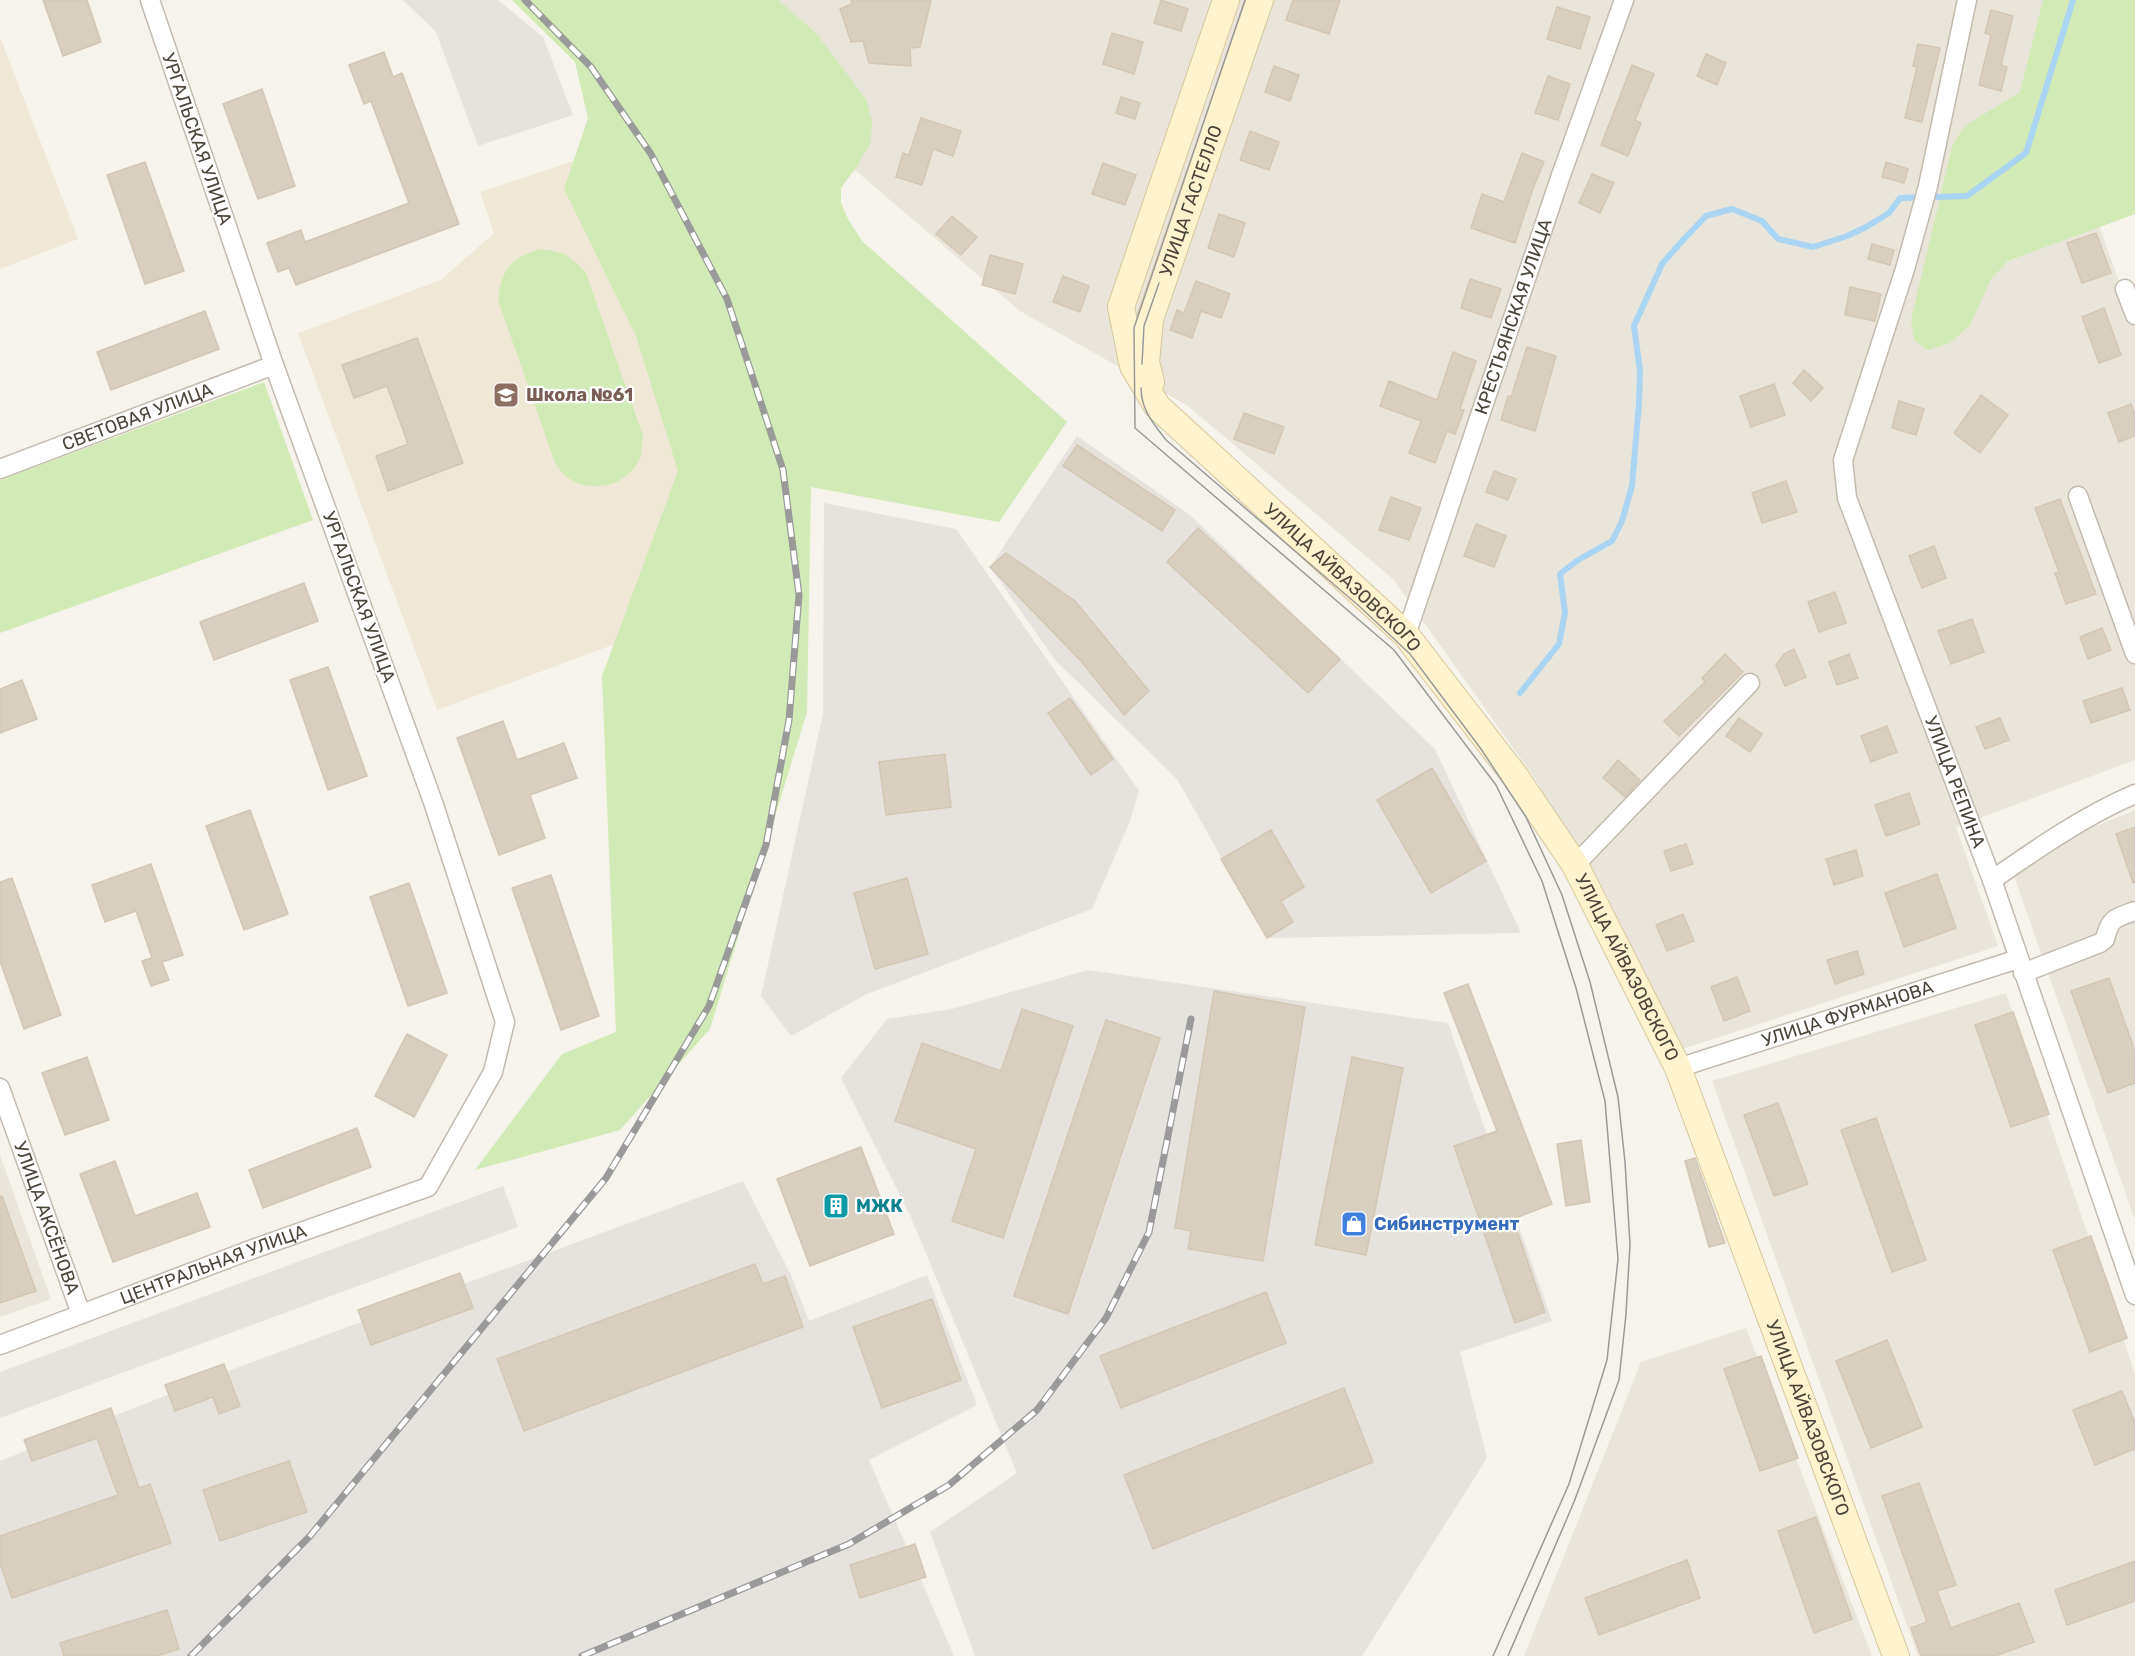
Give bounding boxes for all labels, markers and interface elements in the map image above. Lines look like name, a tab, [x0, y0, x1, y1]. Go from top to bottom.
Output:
street label: УРГАЛЬСКАЯ УЛИЦА	[157, 50, 237, 228]
street label: УЛИЦА ГАСТЕЛЛО	[1155, 122, 1227, 279]
street label: КРЕСТЬЯНСКАЯ УЛИЦА	[1470, 216, 1556, 417]
street label: СВЕТОВАЯ УЛИЦА	[59, 378, 216, 455]
school or university icon: Школа №61	[491, 380, 521, 410]
place label: Школа №61	[526, 384, 633, 406]
street label: УЛИЦА АЙВАЗОВСКОГО	[1259, 499, 1426, 656]
street label: УРГАЛЬСКАЯ УЛИЦА	[318, 508, 400, 686]
street label: УЛИЦА РЕПИНА	[1920, 713, 1990, 851]
street label: УЛИЦА АЙВАЗОВСКОГО	[1570, 870, 1684, 1065]
street label: УЛИЦА ФУРМАНОВА	[1759, 976, 1936, 1051]
street label: УЛИЦА АКСЁНОВА	[9, 1139, 84, 1297]
building icon: МЖК	[821, 1191, 851, 1221]
place label: МЖК	[856, 1195, 903, 1217]
shop icon: Сибинструмент	[1339, 1209, 1369, 1239]
place label: Сибинструмент	[1374, 1213, 1519, 1235]
street label: ЦЕНТРАЛЬНАЯ УЛИЦА	[117, 1220, 309, 1309]
street label: УЛИЦА АЙВАЗОВСКОГО	[1761, 1317, 1854, 1519]

